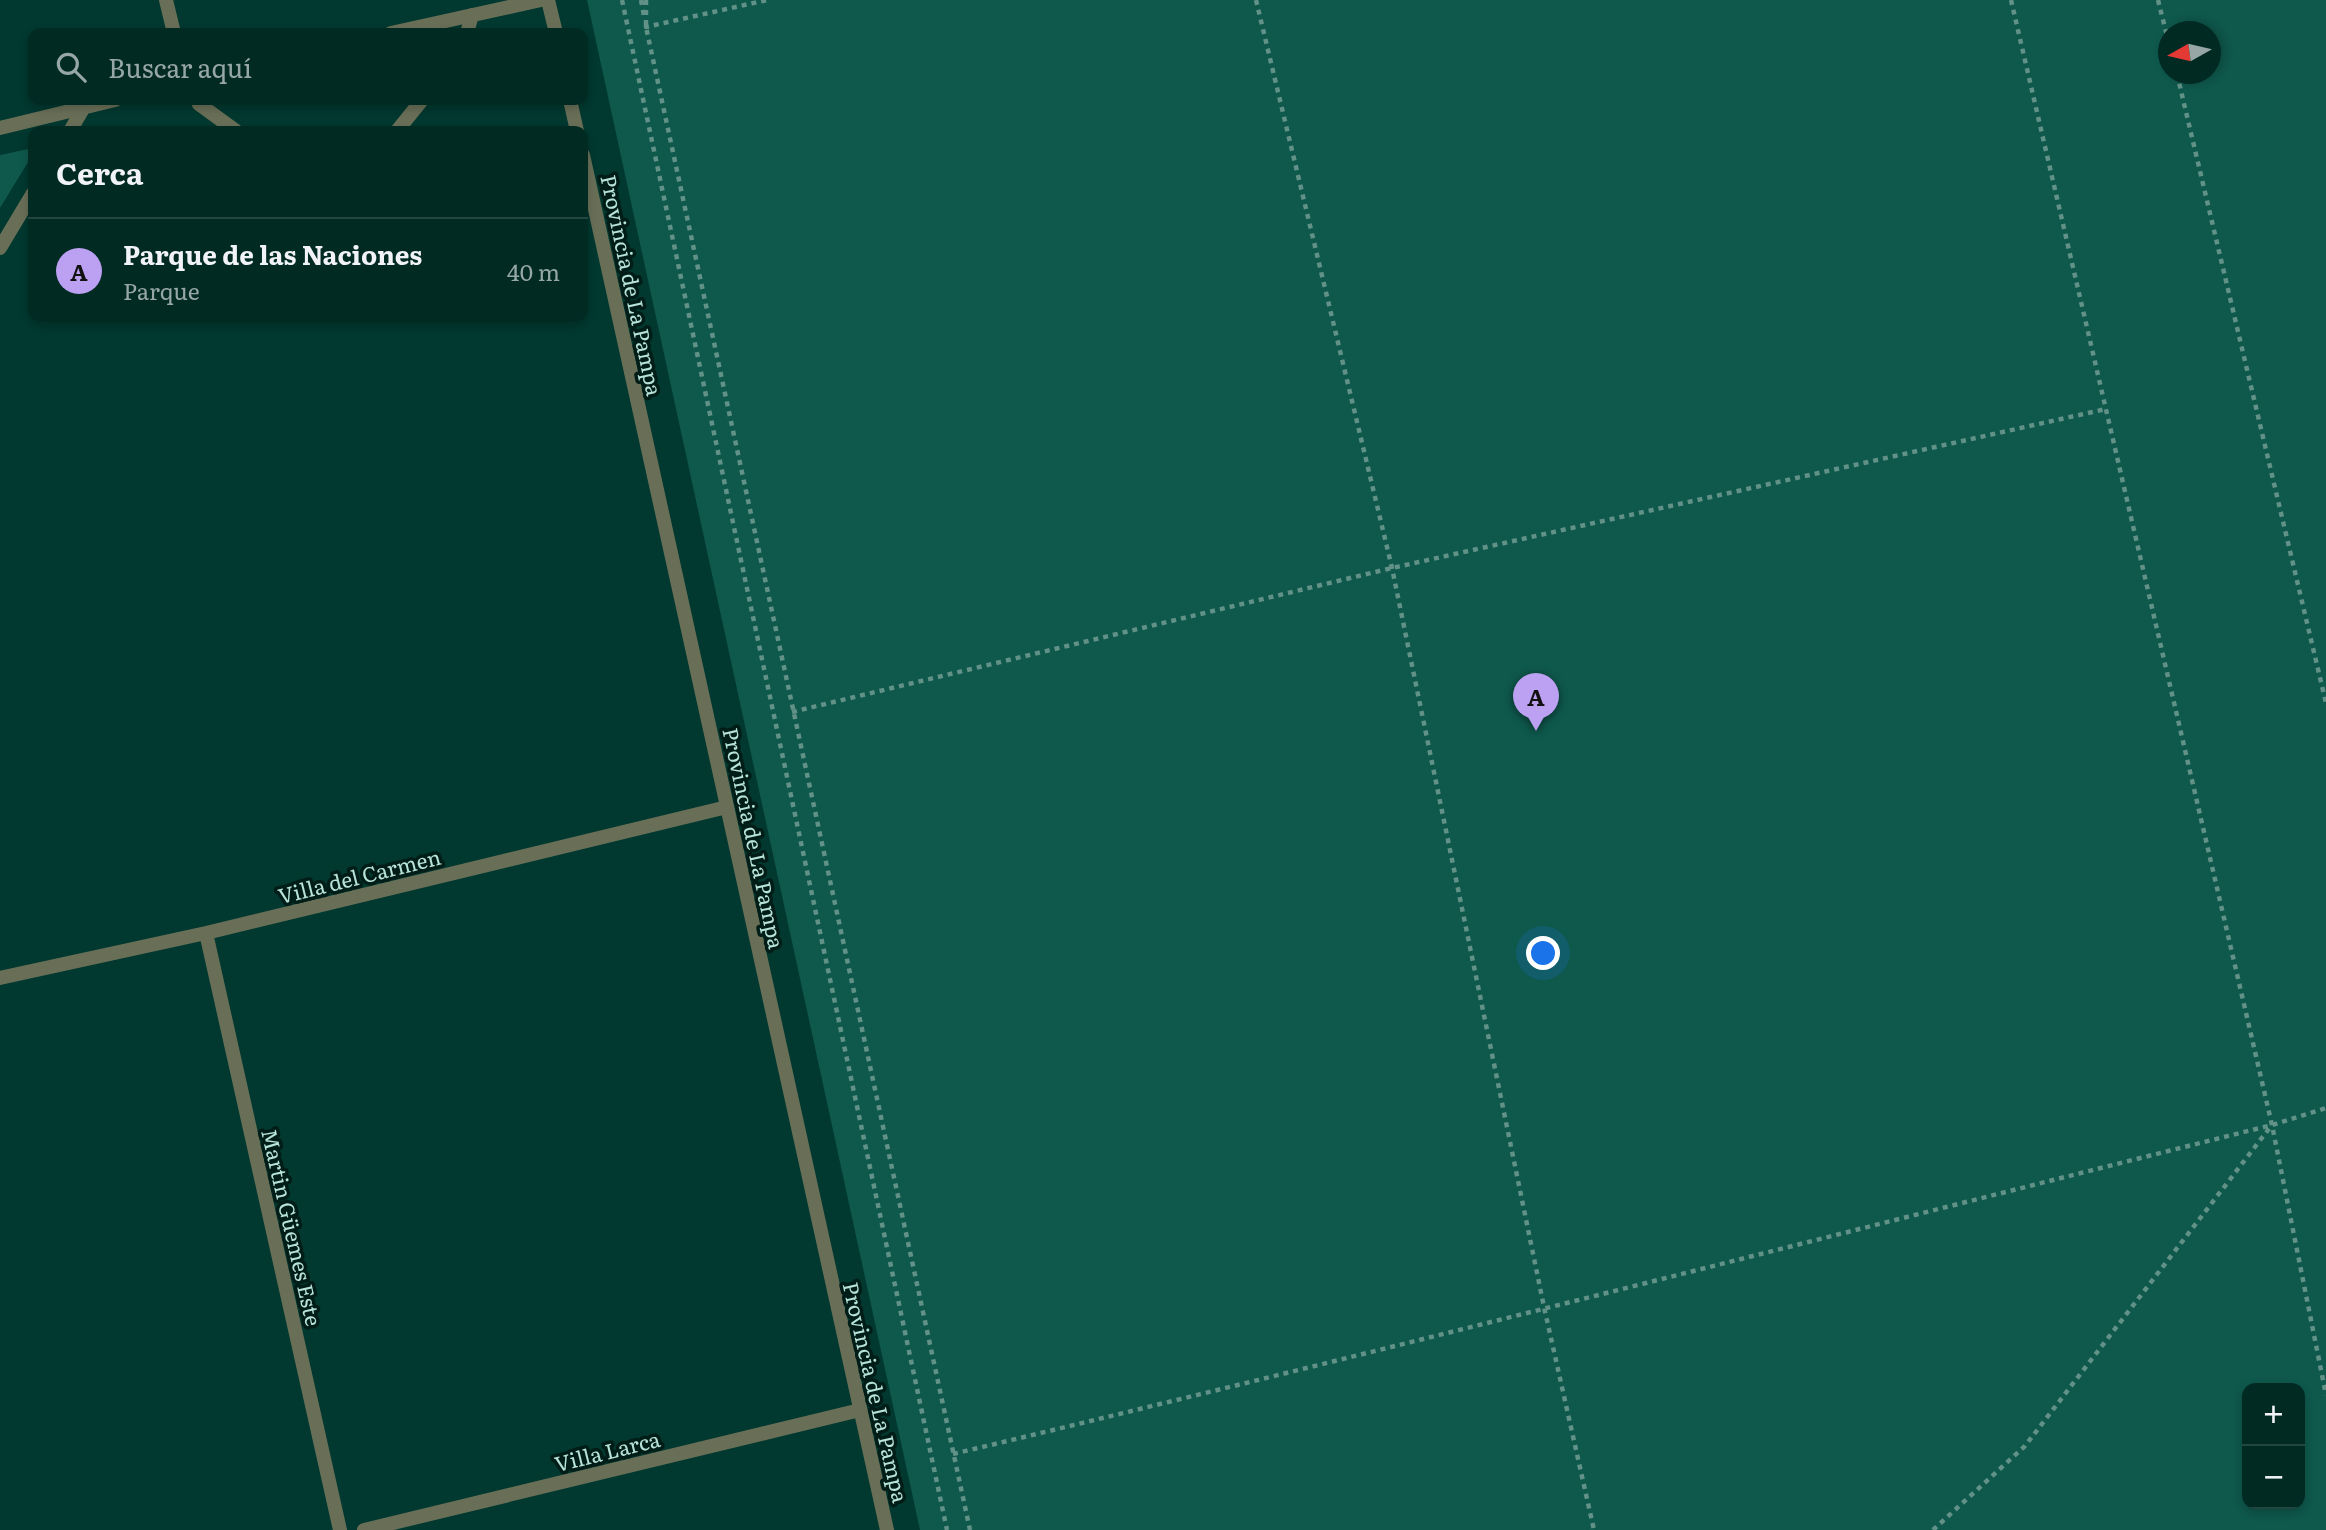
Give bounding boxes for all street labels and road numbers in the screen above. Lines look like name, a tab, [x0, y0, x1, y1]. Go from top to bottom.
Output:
street label: Provincia de La Pampa	[594, 172, 672, 399]
street label: Provincia de La Pampa	[716, 725, 794, 952]
street label: Villa del Carmen	[274, 840, 444, 910]
street label: Martin Güemes Este	[255, 1125, 331, 1329]
street label: Provincia de La Pampa	[837, 1279, 918, 1506]
street label: Villa Larca	[551, 1422, 664, 1478]

